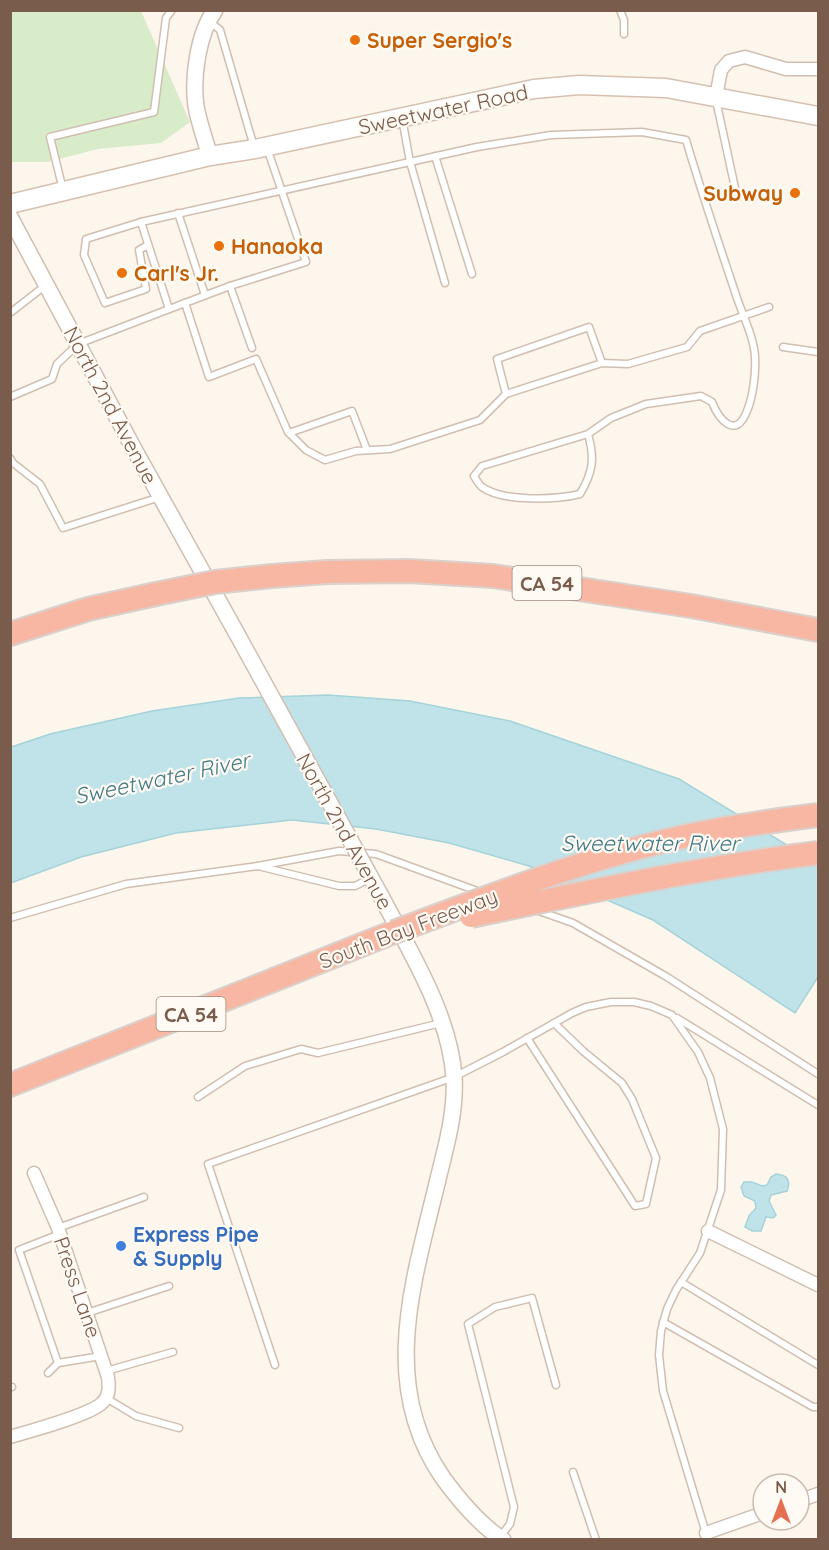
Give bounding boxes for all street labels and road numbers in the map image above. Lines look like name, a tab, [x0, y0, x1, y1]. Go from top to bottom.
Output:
street label: Sweetwater Road	[356, 78, 530, 140]
street label: North 2nd Avenue	[58, 322, 164, 488]
road number: CA 54	[512, 566, 582, 600]
street label: North 2nd Avenue	[291, 748, 399, 914]
street label: South Bay Freeway	[315, 882, 501, 974]
road number: CA 54	[156, 997, 225, 1031]
street label: Press Lane	[49, 1233, 107, 1341]

